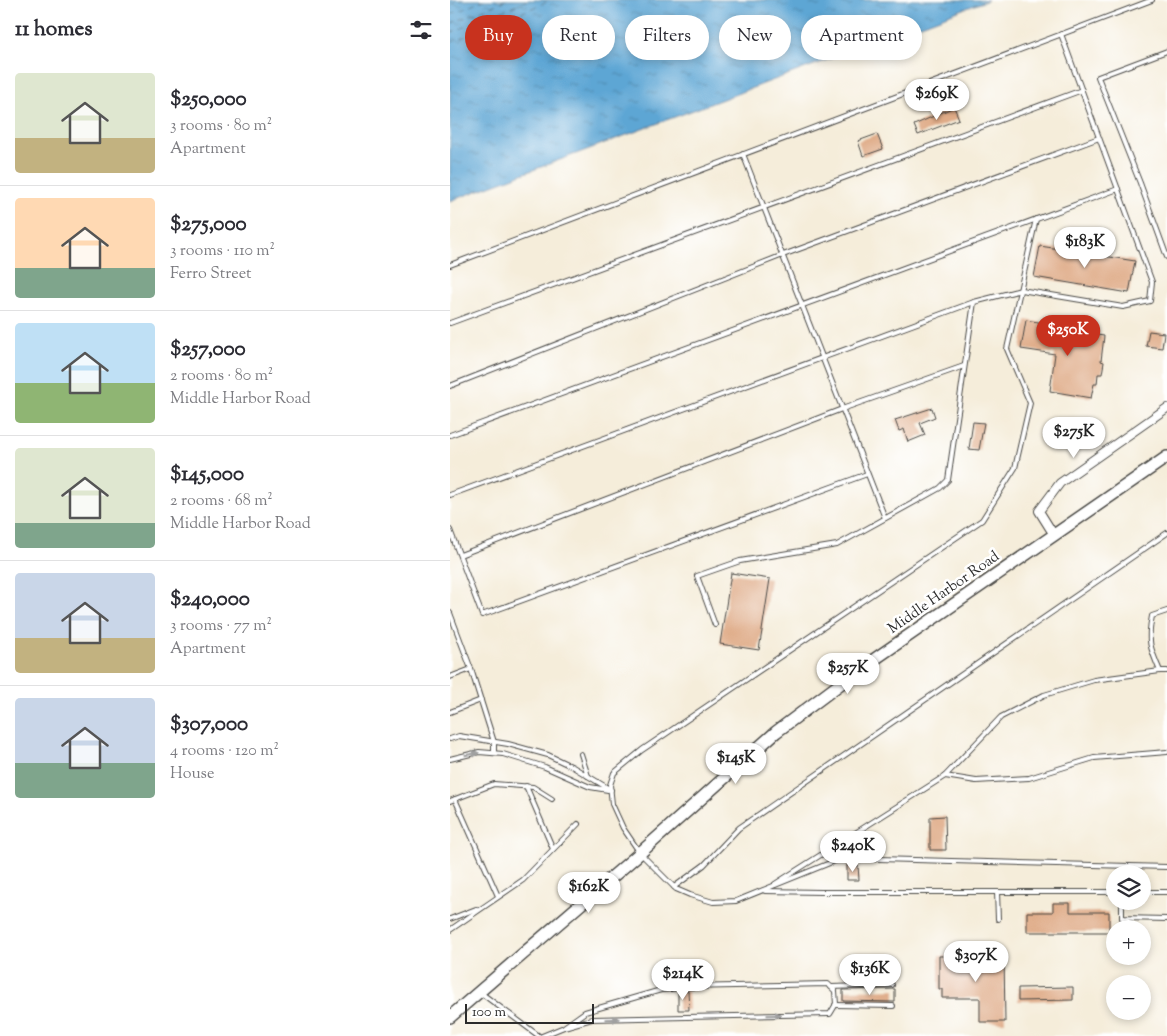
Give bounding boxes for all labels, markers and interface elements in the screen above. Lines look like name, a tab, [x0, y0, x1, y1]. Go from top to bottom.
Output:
text: 11 homes	[15, 15, 93, 45]
chip: Buy	[465, 15, 532, 60]
chip: Rent	[542, 15, 615, 60]
chip: Filters	[625, 15, 709, 60]
chip: New	[719, 15, 791, 60]
chip: Apartment	[801, 15, 922, 60]
icon: filters	[407, 16, 435, 44]
pin: $269K	[902, 78, 972, 121]
text: $269K	[915, 83, 959, 106]
text: $250,000	[170, 85, 247, 115]
icon: home	[55, 93, 115, 153]
text: 3 rooms · 80 m²	[170, 115, 272, 138]
text: Apartment	[170, 138, 246, 161]
text: $275,000	[170, 210, 247, 240]
icon: home	[55, 218, 115, 278]
pin: $183K	[1050, 226, 1120, 269]
text: $183K	[1065, 231, 1105, 254]
text: 3 rooms · 110 m²	[170, 240, 275, 263]
text: Ferro Street	[170, 263, 252, 286]
pin: $250K	[1033, 314, 1103, 357]
text: $250K	[1047, 319, 1089, 342]
text: $257,000	[170, 335, 246, 365]
icon: home	[55, 343, 115, 403]
text: 2 rooms · 80 m²	[170, 365, 273, 388]
text: Middle Harbor Road	[170, 388, 311, 411]
pin: $275K	[1039, 416, 1109, 459]
text: $275K	[1053, 421, 1095, 444]
text: $145,000	[170, 460, 244, 490]
icon: home	[55, 468, 115, 528]
text: 2 rooms · 68 m²	[170, 490, 273, 513]
text: Middle Harbor Road	[170, 513, 311, 536]
street label: Middle Harbor Road	[884, 546, 1005, 639]
text: $240,000	[170, 585, 250, 615]
icon: home	[55, 593, 115, 653]
text: 3 rooms · 77 m²	[170, 615, 272, 638]
text: Apartment	[170, 638, 246, 661]
pin: $257K	[813, 652, 883, 695]
text: $257K	[827, 657, 869, 680]
text: $307,000	[170, 710, 248, 740]
icon: home	[55, 718, 115, 778]
text: 4 rooms · 120 m²	[170, 740, 279, 763]
pin: $145K	[701, 742, 771, 785]
text: $145K	[716, 747, 756, 770]
one-way arrow	[464, 749, 480, 757]
text: House	[170, 763, 214, 786]
pin: $240K	[818, 830, 888, 873]
text: $240K	[831, 835, 875, 858]
map controls	[1106, 865, 1151, 1020]
button: layers	[1106, 865, 1151, 910]
pin: $162K	[554, 872, 624, 914]
text: $162K	[569, 876, 609, 899]
button: +	[1106, 920, 1151, 965]
pin: $307K	[941, 940, 1011, 983]
text: $307K	[955, 945, 997, 968]
pin: $136K	[835, 954, 905, 996]
pin: $214K	[648, 958, 718, 1001]
text: $136K	[850, 958, 890, 981]
text: $214K	[662, 963, 704, 986]
button: −	[1106, 975, 1151, 1020]
scale bar	[465, 1001, 594, 1024]
text: 100 m	[472, 1003, 506, 1023]
one-way arrow	[767, 1011, 783, 1019]
one-way arrow	[604, 1015, 620, 1023]

